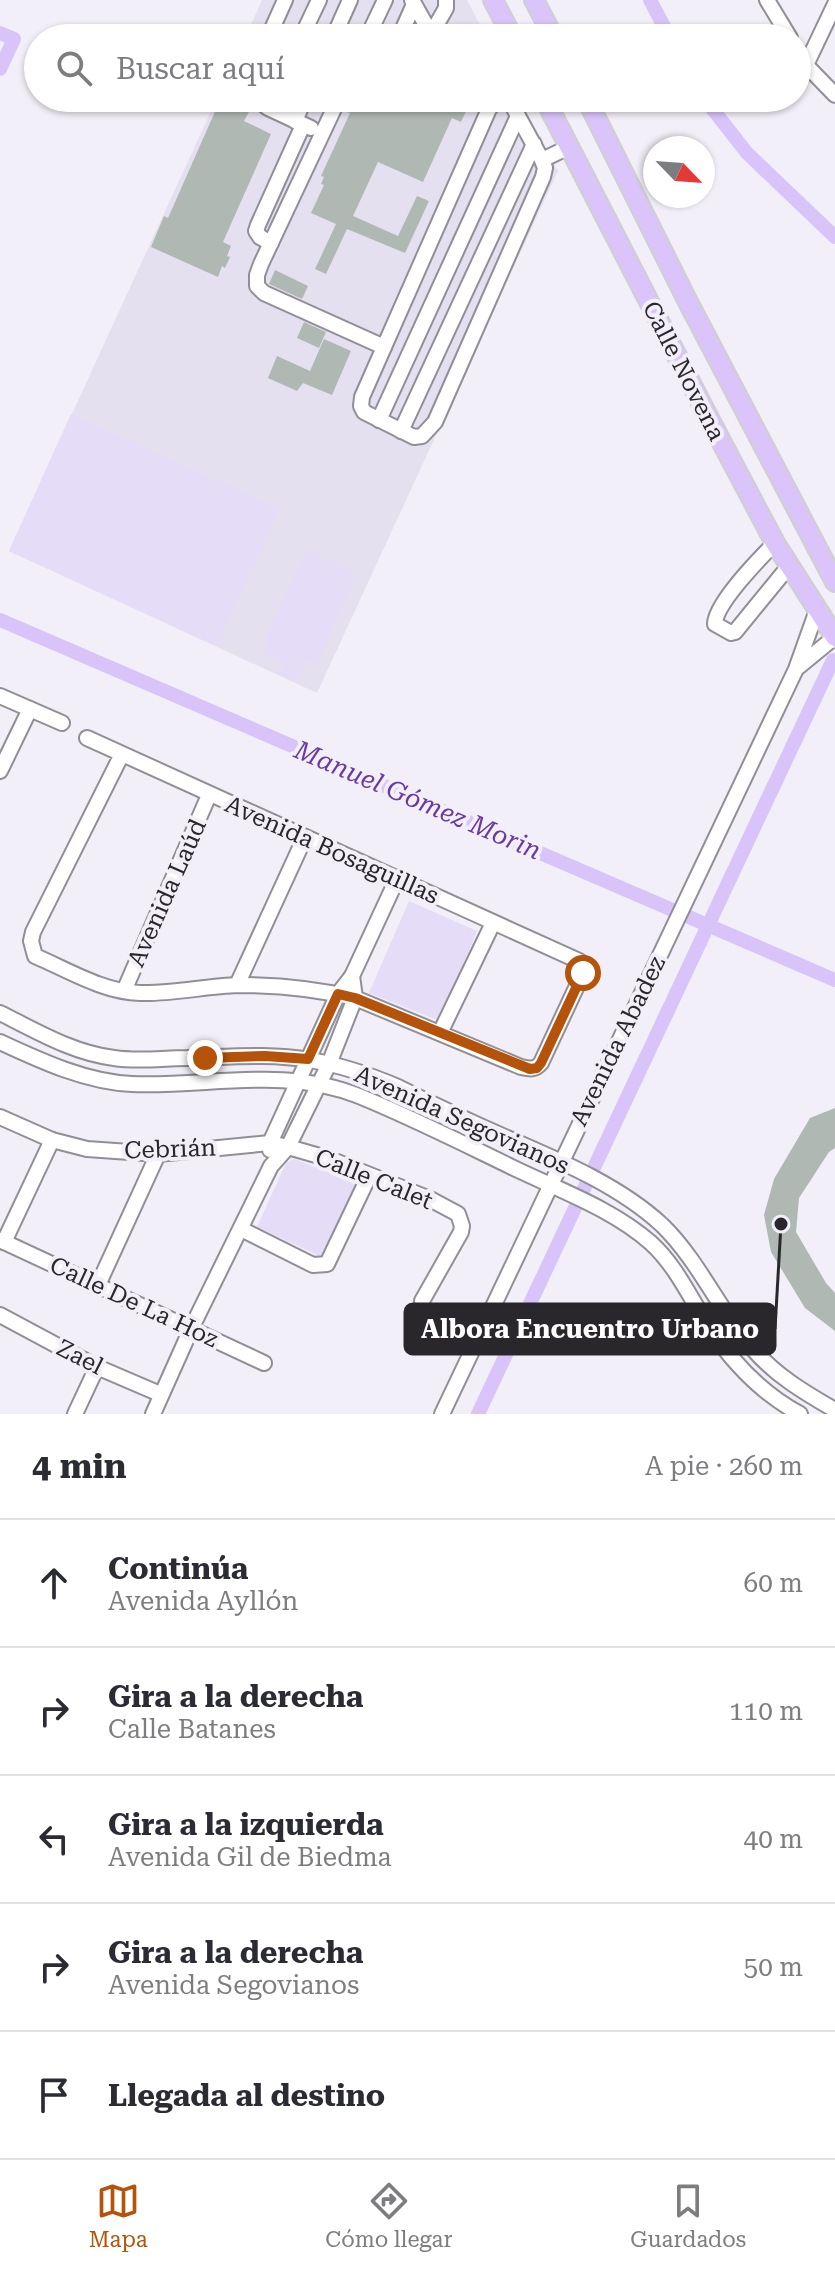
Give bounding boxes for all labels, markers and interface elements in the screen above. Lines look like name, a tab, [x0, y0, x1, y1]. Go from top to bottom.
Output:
search box	[24, 24, 811, 112]
icon: search	[52, 46, 96, 90]
text: Buscar aquí	[116, 51, 285, 86]
north arrow	[643, 136, 715, 208]
street label: Calle Novena	[637, 297, 731, 445]
water label: Manuel Gómez Morin	[289, 734, 546, 866]
street label: Avenida Bosaguillas	[221, 790, 443, 910]
street label: Avenida Laúd	[122, 815, 212, 971]
street label: Avenida Abadez	[565, 952, 671, 1130]
route start	[565, 955, 601, 991]
route end	[187, 1040, 223, 1076]
street label: Avenida Segovianos	[350, 1060, 574, 1180]
street label: Cebrián	[124, 1133, 216, 1165]
street label: Calle Calet	[311, 1143, 437, 1215]
street label: Calle De La Hoz	[46, 1251, 222, 1353]
callout: Albora Encuentro Urbano	[405, 1304, 775, 1354]
text: Albora Encuentro Urbano	[421, 1314, 759, 1344]
street label: Zael	[52, 1334, 108, 1380]
text: 4 min	[32, 1446, 127, 1486]
text: A pie · 260 m	[645, 1451, 803, 1481]
text: Continúa	[108, 1551, 248, 1586]
icon: ahead	[32, 1561, 76, 1605]
text: 60 m	[744, 1568, 803, 1598]
text: Avenida Ayllón	[108, 1586, 298, 1616]
text: Gira a la derecha	[108, 1679, 363, 1714]
icon: right	[32, 1689, 76, 1733]
text: 110 m	[729, 1696, 803, 1726]
text: Calle Batanes	[108, 1714, 276, 1744]
text: Gira a la izquierda	[108, 1807, 384, 1842]
icon: left	[32, 1817, 76, 1861]
text: 40 m	[744, 1824, 803, 1854]
text: Avenida Gil de Biedma	[108, 1842, 392, 1872]
text: Gira a la derecha	[108, 1935, 363, 1970]
icon: right	[32, 1945, 76, 1989]
text: 50 m	[744, 1952, 803, 1982]
text: Avenida Segovianos	[108, 1970, 359, 2000]
icon: arrive	[32, 2073, 76, 2117]
text: Llegada al destino	[108, 2078, 385, 2113]
tab: Mapa	[89, 2179, 148, 2252]
tab: Cómo llegar	[325, 2179, 452, 2252]
tab: Guardados	[630, 2179, 746, 2252]

